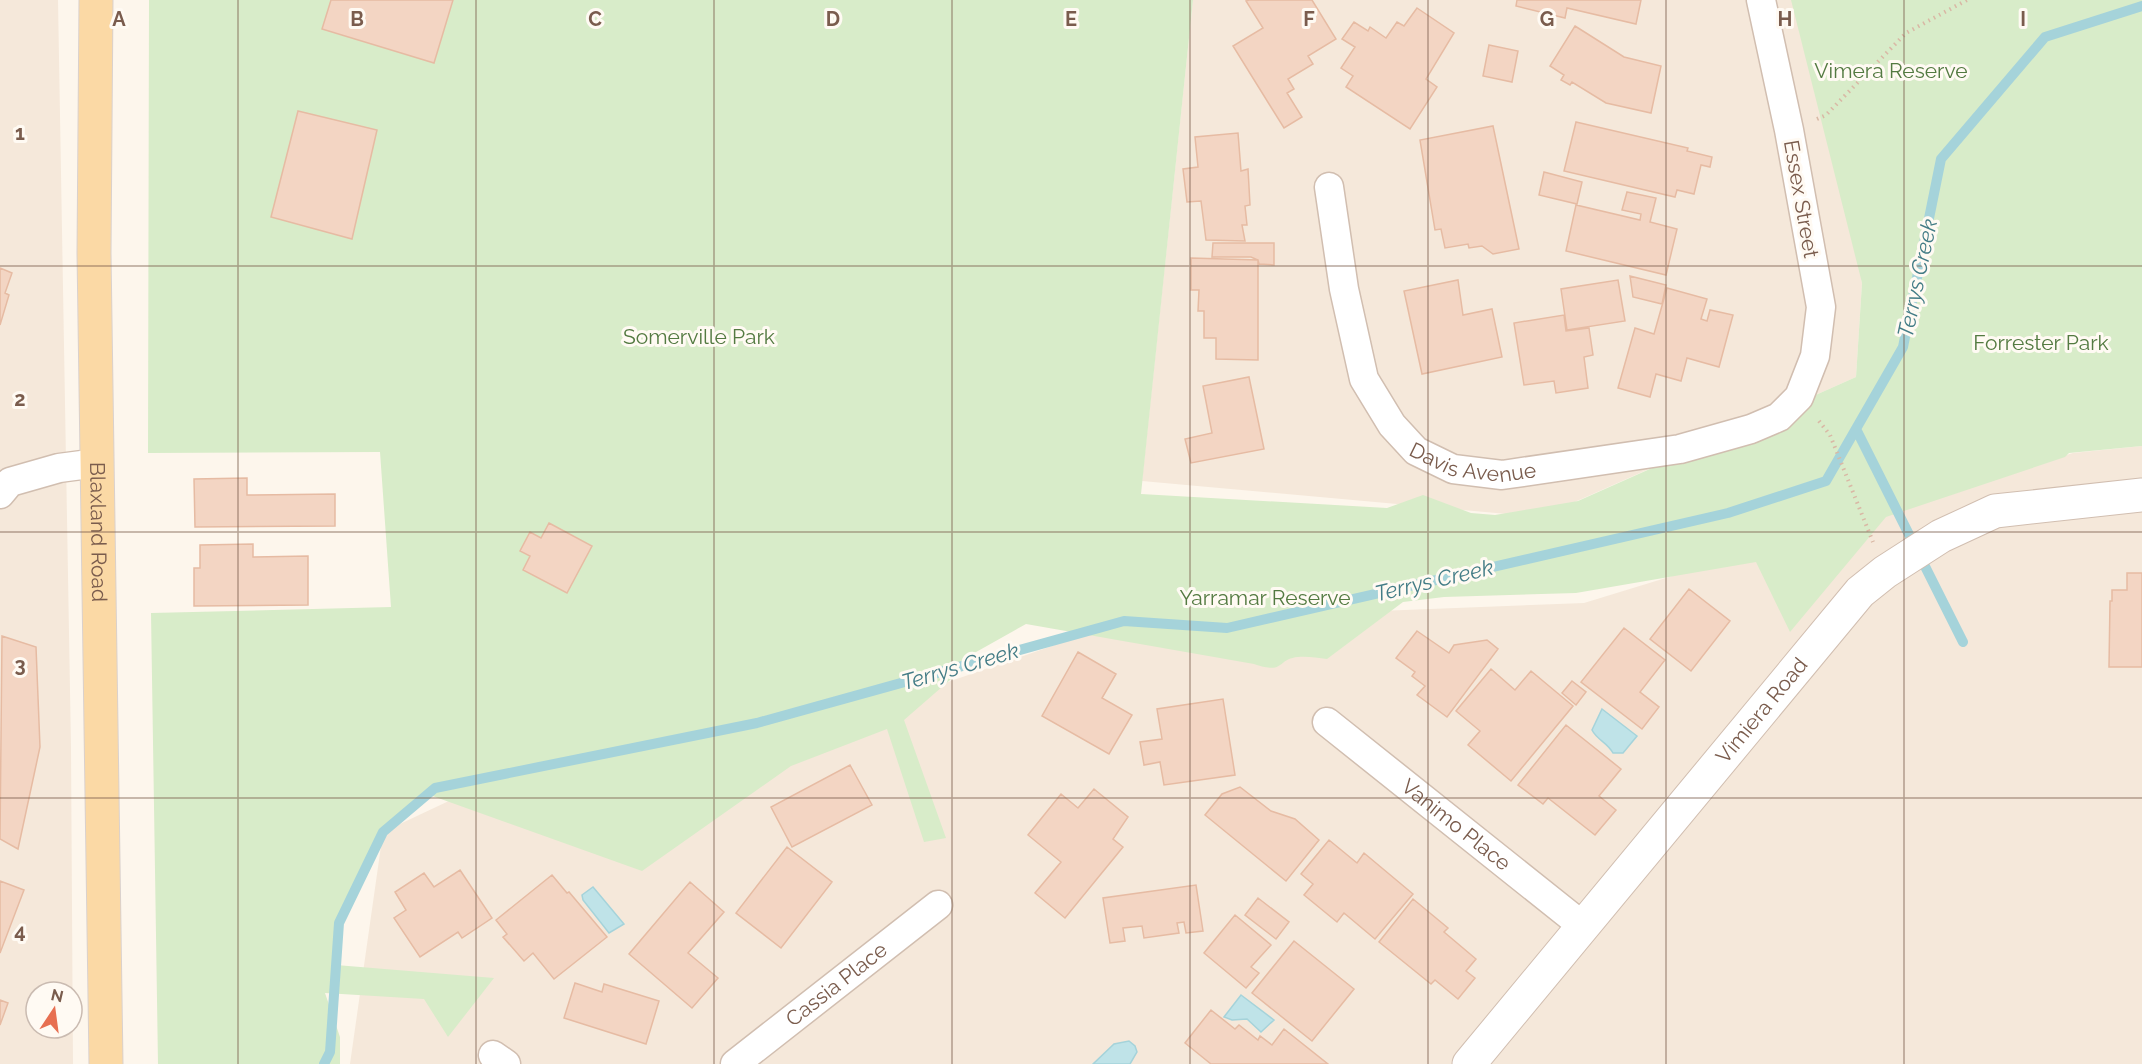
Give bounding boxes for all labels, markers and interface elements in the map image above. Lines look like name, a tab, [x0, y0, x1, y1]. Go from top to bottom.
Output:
text: A	[112, 7, 126, 31]
text: B	[350, 7, 364, 31]
text: C	[588, 7, 602, 31]
text: D	[826, 7, 840, 31]
text: E	[1065, 7, 1077, 31]
text: F	[1303, 7, 1315, 31]
text: G	[1540, 7, 1554, 31]
text: H	[1778, 7, 1792, 31]
text: I	[2020, 7, 2026, 31]
park label: Vimera Reserve	[1814, 58, 1968, 83]
text: 1	[15, 121, 25, 145]
street label: Essex Street	[1779, 138, 1824, 260]
water label: Terrys Creek	[1892, 216, 1942, 340]
park label: Somerville Park	[623, 324, 775, 349]
park label: Forrester Park	[1973, 330, 2109, 355]
text: 2	[14, 387, 26, 411]
street label: Davis Avenue	[1406, 437, 1538, 487]
street label: Blaxland Road	[85, 462, 112, 602]
water label: Terrys Creek	[1372, 554, 1496, 606]
park label: Yarramar Reserve	[1179, 585, 1351, 610]
water label: Terrys Creek	[898, 637, 1022, 695]
street label: Vimiera Road	[1710, 652, 1812, 768]
text: 3	[14, 653, 26, 677]
street label: Vanimo Place	[1397, 773, 1516, 876]
text: 4	[14, 919, 26, 943]
street label: Cassia Place	[781, 937, 892, 1031]
north arrow	[24, 980, 84, 1040]
text: N	[49, 985, 65, 1007]

